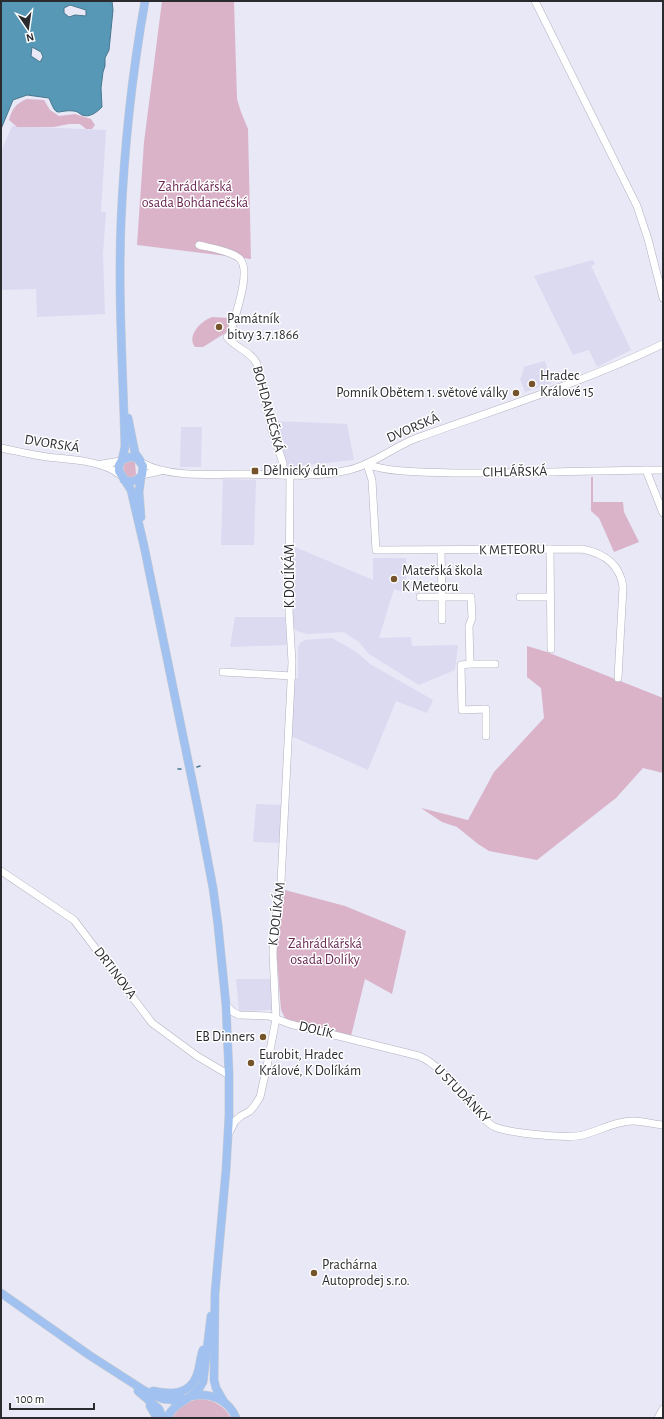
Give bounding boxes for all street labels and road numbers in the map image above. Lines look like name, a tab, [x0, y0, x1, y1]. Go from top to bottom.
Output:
street label: BOHDANEČSKÁ	[250, 364, 289, 454]
street label: DVORSKÁ	[384, 408, 441, 445]
street label: DVORSKÁ	[23, 430, 81, 455]
street label: CIHLÁŘSKÁ	[483, 461, 547, 480]
street label: K METEORU	[479, 542, 545, 558]
street label: K DOLÍKÁM	[280, 544, 297, 608]
street label: K DOLÍKÁM	[263, 881, 288, 947]
street label: DRTINOVA	[91, 945, 139, 1001]
street label: DOLÍK	[297, 1016, 336, 1041]
street label: U STUDÁNKY	[431, 1060, 496, 1126]

